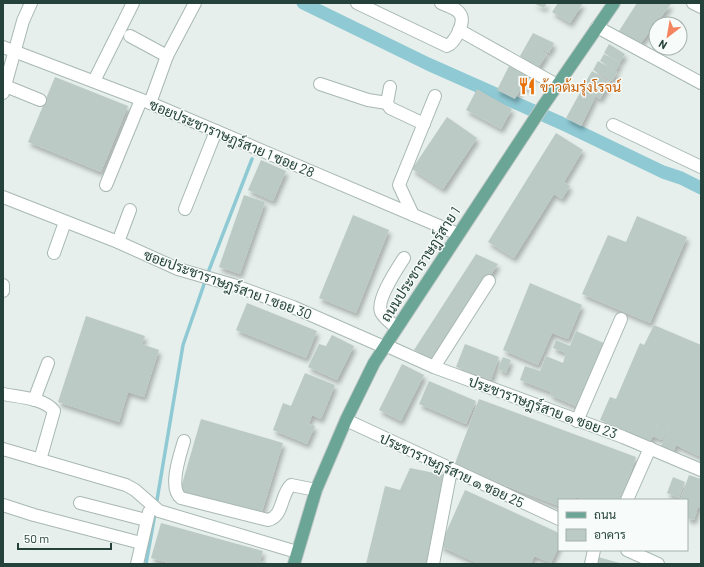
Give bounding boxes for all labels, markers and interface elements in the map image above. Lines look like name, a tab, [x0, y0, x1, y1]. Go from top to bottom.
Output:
north arrow	[648, 16, 688, 56]
text: N	[656, 38, 669, 52]
restaurant icon: ข้าวต้มรุ่งโรจน์	[517, 76, 537, 96]
place label: ข้าวต้มรุ่งโรจน์	[540, 78, 621, 97]
street label: ซอยประชาราษฎร์สาย 1 ซอย 28	[146, 95, 317, 181]
street label: ถนนประชาราษฎร์สาย 1	[376, 203, 464, 325]
street label: ซอยประชาราษฎร์สาย 1 ซอย 30	[141, 246, 315, 323]
street label: ประชาราษฎร์สาย ๑ ซอย 23	[466, 372, 620, 443]
street label: ประชาราษฎร์สาย ๑ ซอย 25	[377, 429, 527, 512]
legend	[558, 499, 688, 551]
text: ถนน	[594, 507, 617, 521]
scale bar	[18, 525, 111, 551]
text: อาคาร	[594, 527, 626, 541]
text: 50 m	[24, 531, 49, 545]

